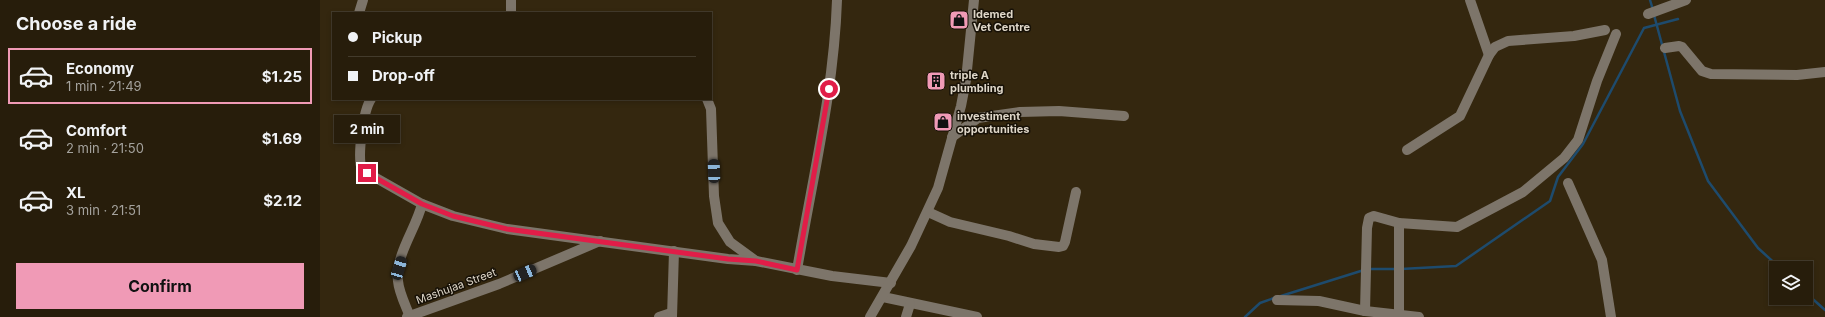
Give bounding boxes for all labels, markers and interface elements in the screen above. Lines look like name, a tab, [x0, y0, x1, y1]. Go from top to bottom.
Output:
place label: Idemed Vet Centre	[973, 7, 1031, 34]
shop icon: Idemed Vet Centre	[948, 9, 970, 31]
text: Choose a ride	[16, 13, 137, 34]
text: Pickup	[372, 28, 422, 47]
icon: car	[18, 58, 54, 94]
text: Economy	[66, 59, 134, 78]
text: Drop-off	[372, 66, 435, 85]
text: $1.25	[262, 67, 302, 86]
place label: triple A plumbling	[950, 68, 1004, 95]
building icon: triple A plumbling	[925, 70, 947, 92]
text: 1 min · 21:49	[66, 78, 142, 94]
route start	[820, 80, 838, 98]
place label: investiment opportunities	[957, 109, 1029, 136]
shop icon: investiment opportunities	[932, 111, 954, 133]
callout: 2 min	[334, 115, 400, 143]
icon: car	[18, 120, 54, 156]
text: Comfort	[66, 121, 127, 140]
text: 2 min	[350, 121, 384, 137]
text: $1.69	[262, 129, 302, 148]
text: 2 min · 21:50	[66, 140, 144, 156]
car	[708, 159, 720, 183]
route end	[358, 164, 376, 182]
icon: car	[18, 182, 54, 218]
text: XL	[66, 183, 86, 202]
text: $2.12	[263, 191, 302, 210]
text: 3 min · 21:51	[66, 202, 141, 218]
car	[390, 255, 408, 281]
map controls	[1769, 261, 1813, 305]
button: layers	[1769, 261, 1813, 305]
button: Confirm	[16, 263, 304, 309]
car	[512, 263, 538, 283]
street label: Mashujaa Street	[414, 265, 498, 307]

